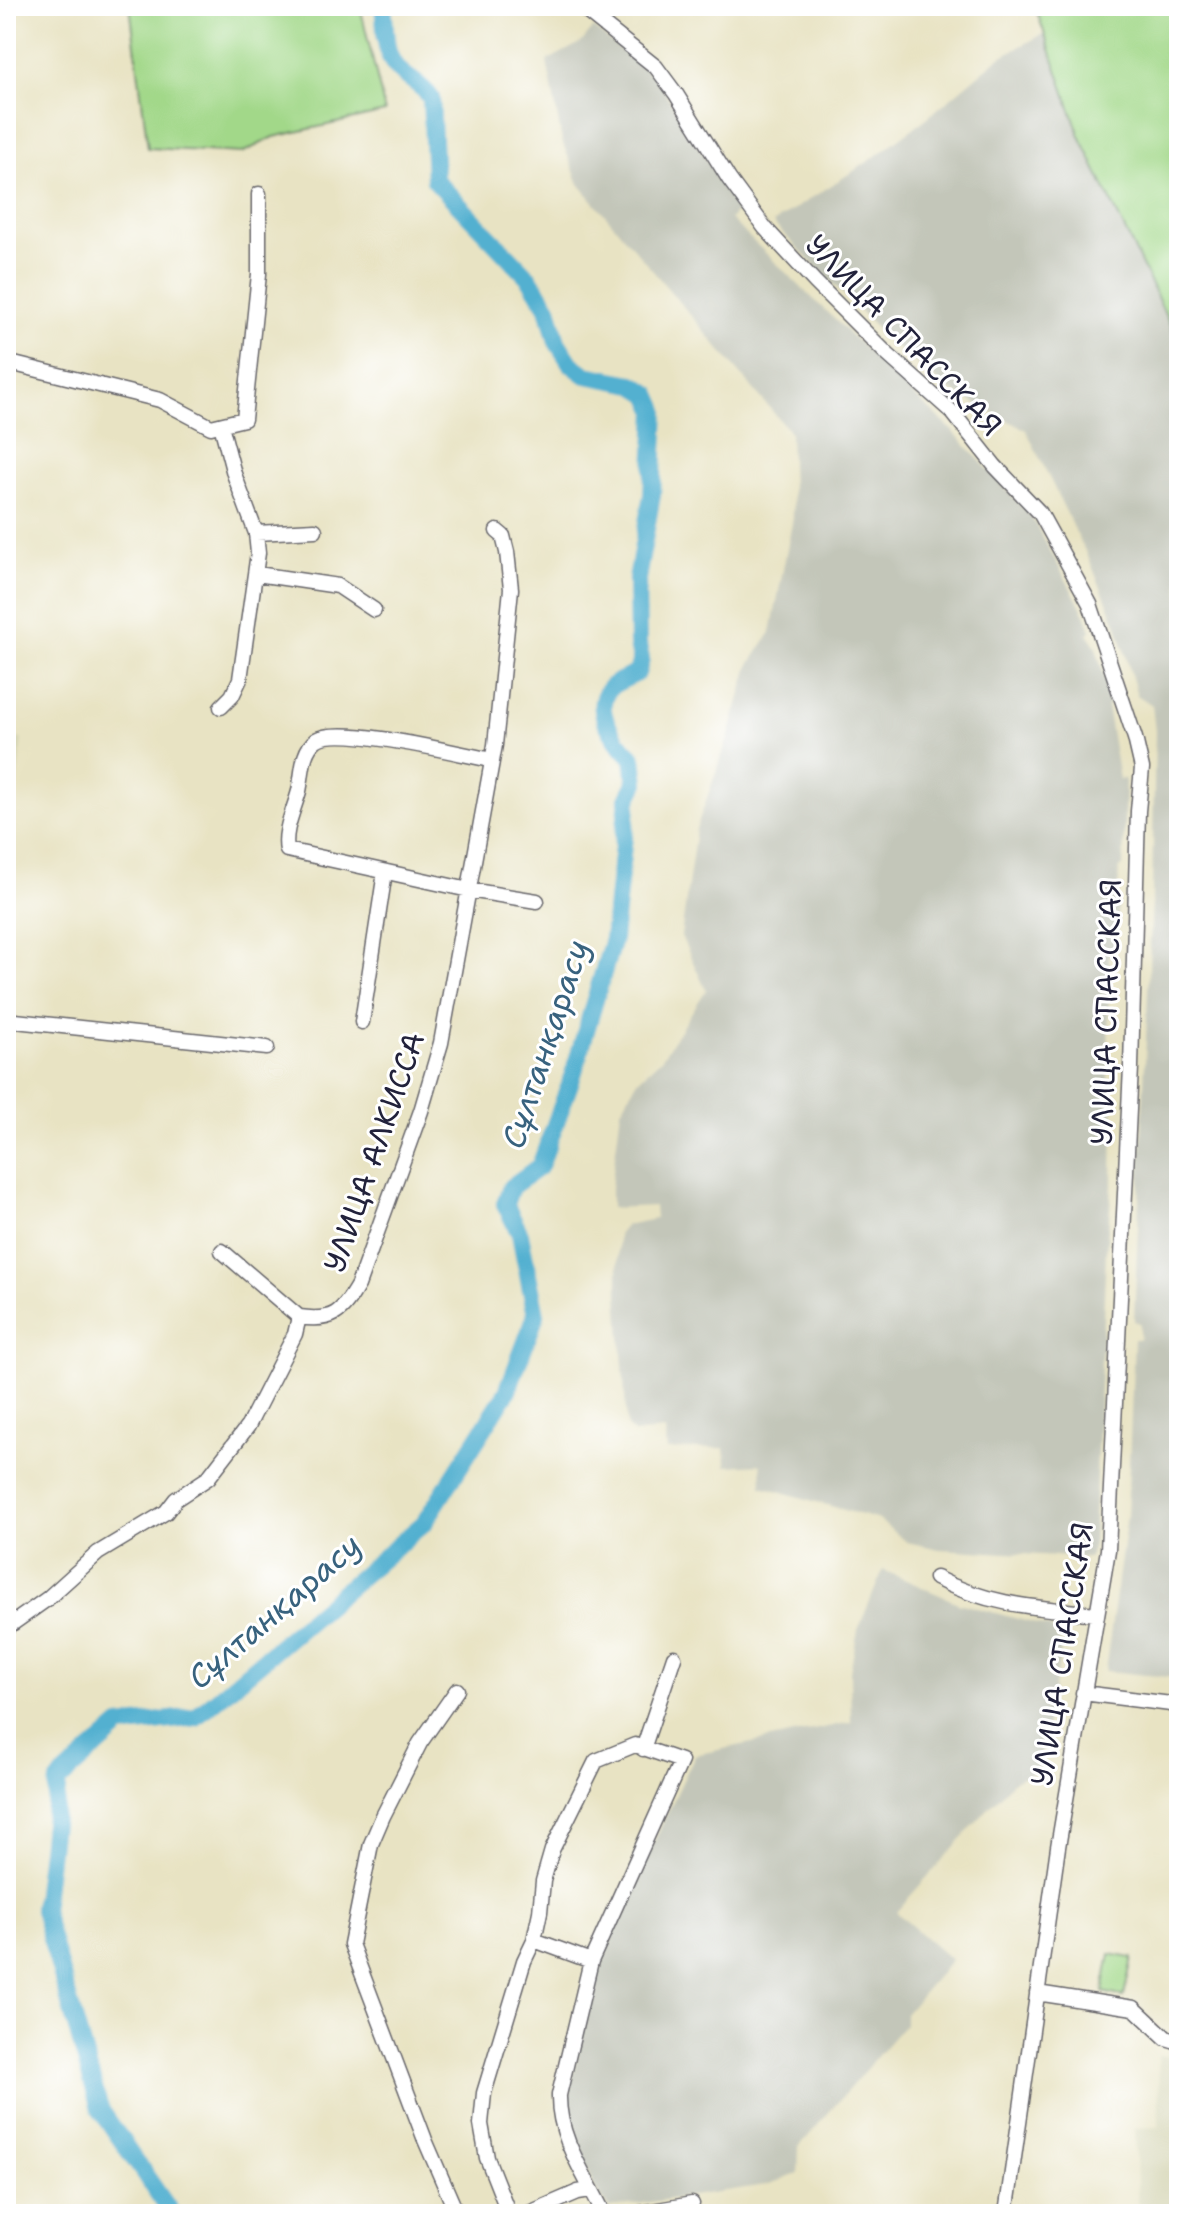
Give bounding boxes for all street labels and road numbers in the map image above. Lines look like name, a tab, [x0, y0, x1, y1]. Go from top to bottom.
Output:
street label: УЛИЦА СПАССКАЯ	[797, 225, 1011, 445]
street label: УЛИЦА СПАССКАЯ	[1081, 878, 1131, 1146]
street label: УЛИЦА АЛКИССА	[314, 1027, 434, 1277]
street label: УЛИЦА СПАССКАЯ	[1021, 1519, 1103, 1789]

